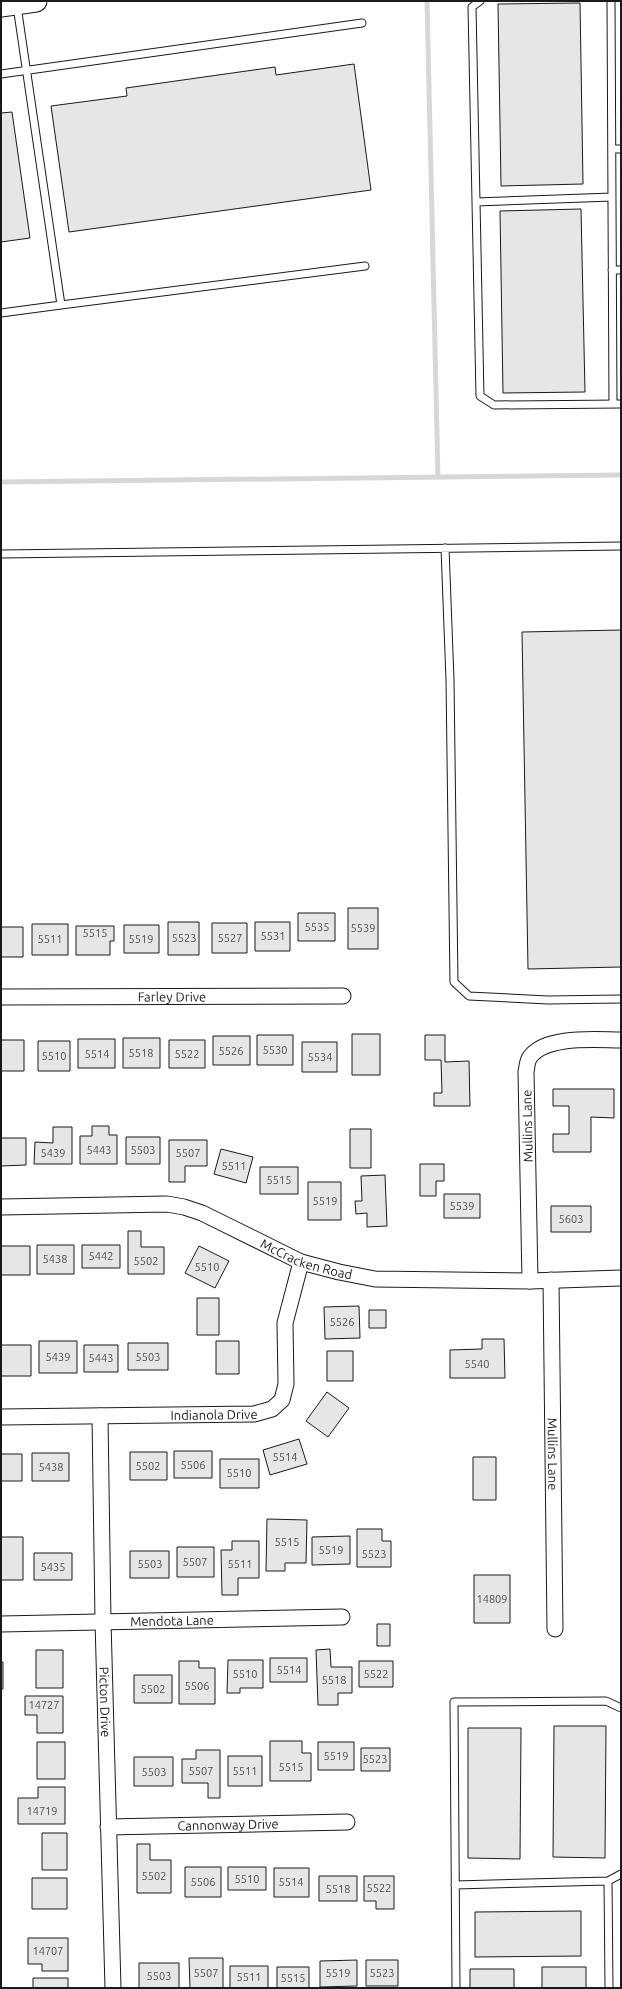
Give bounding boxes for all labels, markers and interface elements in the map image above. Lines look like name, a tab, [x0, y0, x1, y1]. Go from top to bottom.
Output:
house number: 5535	[305, 921, 329, 933]
house number: 5539	[351, 922, 375, 934]
house number: 5515	[83, 927, 107, 939]
house number: 5531	[261, 930, 285, 942]
house number: 5523	[172, 932, 196, 944]
house number: 5527	[218, 932, 242, 944]
house number: 5511	[38, 933, 62, 945]
house number: 5519	[129, 933, 153, 945]
street label: Farley Drive	[138, 989, 206, 1004]
house number: 5530	[263, 1044, 287, 1056]
house number: 5526	[219, 1045, 243, 1057]
house number: 5518	[129, 1047, 153, 1059]
house number: 5514	[85, 1048, 109, 1060]
house number: 5522	[175, 1048, 199, 1060]
house number: 5510	[42, 1050, 66, 1062]
house number: 5534	[308, 1051, 332, 1063]
street label: Mullins Lane	[519, 1090, 535, 1162]
house number: 5443	[87, 1144, 111, 1156]
house number: 5503	[131, 1144, 155, 1156]
house number: 5439	[41, 1147, 65, 1159]
house number: 5507	[176, 1147, 200, 1159]
house number: 5511	[222, 1160, 246, 1172]
house number: 5515	[267, 1174, 291, 1186]
house number: 5519	[313, 1195, 337, 1207]
house number: 5539	[450, 1200, 474, 1212]
house number: 5603	[559, 1213, 583, 1225]
street label: McCracken Road	[258, 1236, 354, 1281]
house number: 5442	[89, 1250, 113, 1262]
house number: 5438	[43, 1253, 67, 1265]
house number: 5502	[134, 1255, 158, 1267]
house number: 5510	[195, 1261, 219, 1273]
house number: 5526	[330, 1316, 354, 1328]
house number: 5439	[46, 1351, 70, 1363]
house number: 5503	[136, 1351, 160, 1363]
house number: 5443	[89, 1352, 113, 1364]
house number: 5540	[465, 1358, 489, 1370]
street label: Indianola Drive	[170, 1407, 258, 1422]
street label: Mullins Lane	[546, 1418, 560, 1490]
house number: 5514	[273, 1451, 297, 1463]
house number: 5506	[181, 1459, 205, 1471]
house number: 5502	[136, 1460, 160, 1472]
house number: 5438	[39, 1461, 63, 1473]
house number: 5510	[227, 1467, 251, 1479]
house number: 5515	[275, 1536, 299, 1548]
house number: 5519	[319, 1544, 343, 1556]
house number: 5523	[362, 1548, 386, 1560]
house number: 5507	[183, 1556, 207, 1568]
house number: 5503	[138, 1558, 162, 1570]
house number: 5511	[228, 1558, 252, 1570]
house number: 5435	[41, 1561, 65, 1573]
house number: 14809	[476, 1593, 508, 1605]
street label: Mendota Lane	[130, 1613, 214, 1628]
house number: 5514	[277, 1664, 301, 1676]
street label: Picton Drive	[97, 1666, 113, 1738]
house number: 5510	[233, 1668, 257, 1680]
house number: 5522	[364, 1668, 388, 1680]
house number: 5518	[322, 1674, 346, 1686]
house number: 5506	[185, 1680, 209, 1692]
house number: 5502	[141, 1683, 165, 1695]
house number: 14727	[28, 1699, 60, 1711]
house number: 5519	[324, 1750, 348, 1762]
house number: 5523	[363, 1753, 387, 1765]
house number: 5515	[279, 1761, 303, 1773]
house number: 5507	[189, 1765, 213, 1777]
house number: 5511	[233, 1765, 257, 1777]
house number: 5503	[142, 1766, 166, 1778]
house number: 14719	[26, 1805, 58, 1817]
street label: Cannonway Drive	[177, 1816, 279, 1833]
house number: 5502	[142, 1870, 166, 1882]
house number: 5510	[235, 1873, 259, 1885]
house number: 5506	[191, 1876, 215, 1888]
house number: 5514	[279, 1876, 303, 1888]
house number: 5522	[367, 1882, 391, 1894]
house number: 5518	[326, 1883, 350, 1895]
house number: 14707	[32, 1945, 64, 1957]
house number: 5507	[194, 1967, 218, 1979]
house number: 5519	[326, 1967, 350, 1979]
house number: 5523	[370, 1967, 394, 1979]
house number: 5503	[147, 1970, 171, 1982]
house number: 5511	[237, 1971, 261, 1983]
house number: 5515	[281, 1972, 305, 1984]

